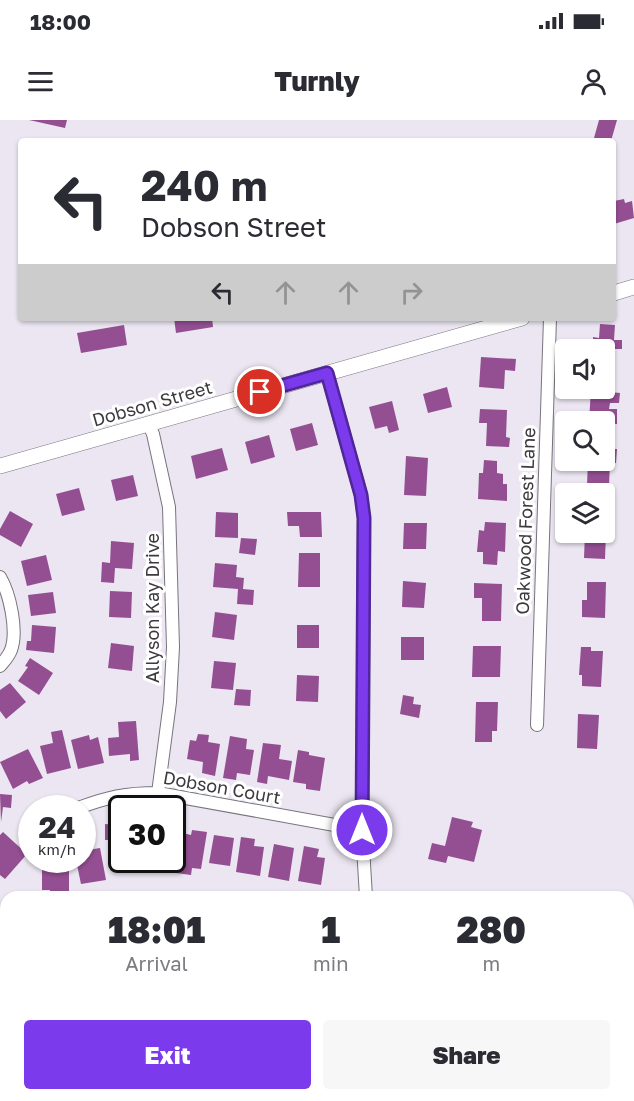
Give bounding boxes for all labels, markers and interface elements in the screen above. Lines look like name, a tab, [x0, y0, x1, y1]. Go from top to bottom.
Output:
text: 18:00	[30, 8, 91, 35]
icon: menu	[24, 65, 57, 98]
text: Turnly	[274, 65, 360, 97]
icon: person	[577, 65, 610, 98]
text: 240 m	[141, 160, 267, 210]
icon: left	[42, 162, 120, 240]
text: Dobson Street	[141, 211, 327, 243]
icon: left	[206, 276, 239, 309]
icon: ahead	[269, 276, 302, 309]
icon: ahead	[332, 276, 365, 309]
icon: right	[395, 276, 428, 309]
map controls	[555, 339, 615, 543]
button: sound	[555, 339, 615, 399]
pin	[234, 366, 285, 417]
street label: Dobson Street	[90, 375, 214, 431]
icon: arrive	[243, 375, 276, 408]
button: search	[555, 411, 615, 471]
street label: Oakwood Forest Lane	[511, 427, 539, 615]
button: layers	[555, 483, 615, 543]
street label: Allyson Kay Drive	[141, 533, 163, 683]
street label: Dobson Court	[162, 766, 282, 808]
speed limit sign: 30	[108, 795, 186, 873]
position arrow	[330, 798, 394, 862]
text: 24	[38, 809, 76, 845]
text: km/h	[38, 840, 76, 858]
text: 18:01	[108, 908, 205, 951]
text: 1	[321, 908, 340, 951]
text: 280	[456, 908, 526, 951]
text: Arrival	[125, 951, 188, 975]
text: min	[313, 951, 348, 975]
text: m	[482, 951, 500, 975]
button: Exit	[24, 1020, 311, 1089]
button: Share	[323, 1020, 610, 1089]

